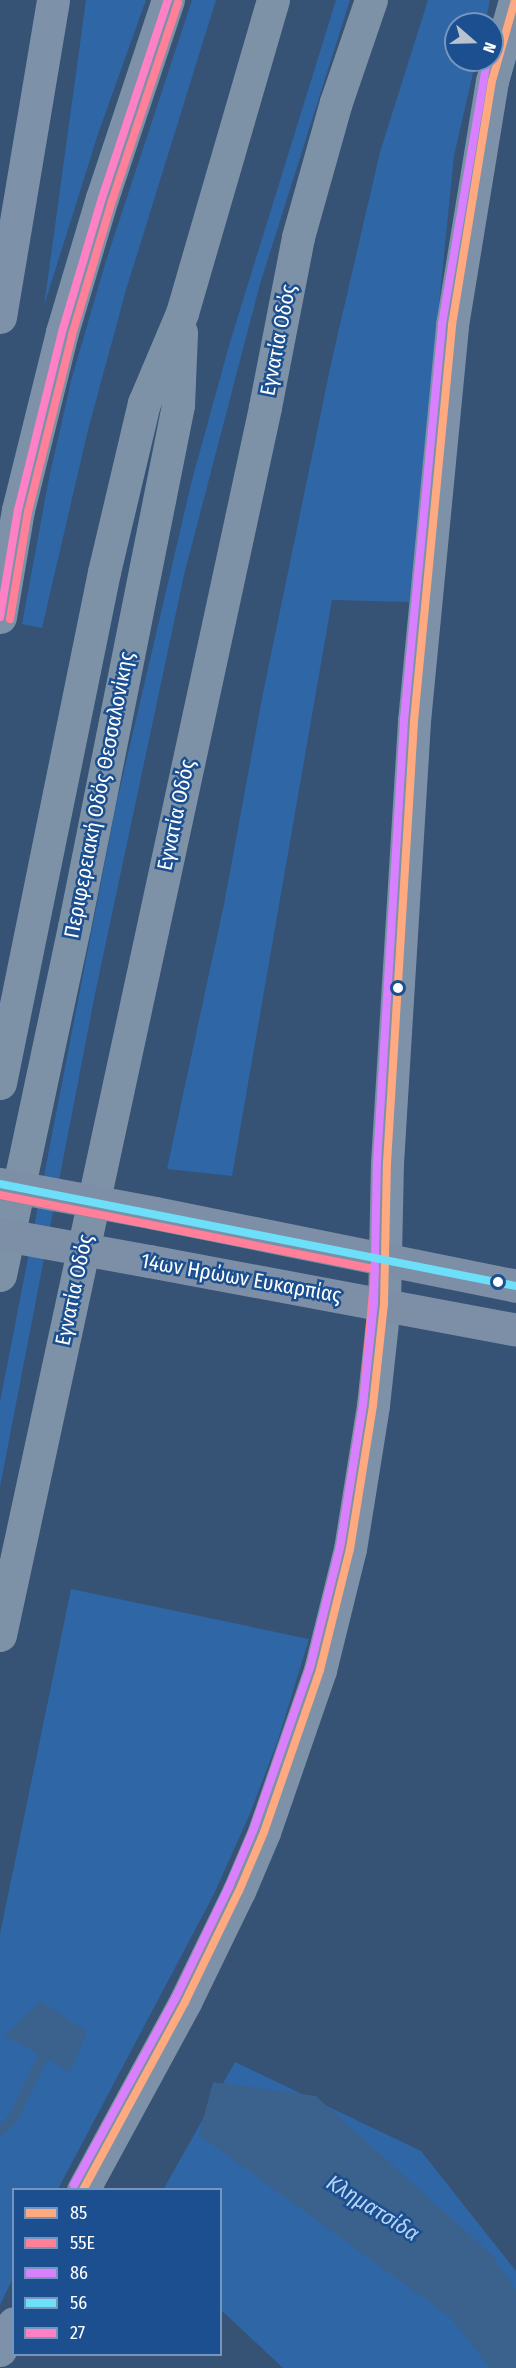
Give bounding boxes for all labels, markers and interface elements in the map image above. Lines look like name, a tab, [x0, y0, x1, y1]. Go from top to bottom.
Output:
north arrow	[444, 12, 504, 72]
text: N	[479, 40, 500, 55]
street label: Εγνατία Οδός	[255, 282, 301, 398]
street label: Περιφερειακή Οδός Θεσσαλονίκης	[59, 650, 139, 940]
street label: Εγνατία Οδός	[152, 757, 200, 873]
unlabelled marker	[392, 982, 404, 994]
street label: Εγνατία Οδός	[50, 1232, 98, 1348]
street label: 14ων Ηρώων Ευκαρπίας	[139, 1248, 343, 1308]
unlabelled marker	[492, 1276, 504, 1288]
water label: Κληματσίδα	[322, 2169, 424, 2247]
legend	[12, 2188, 222, 2356]
text: 85	[70, 2202, 87, 2224]
text: 55Ε	[70, 2232, 95, 2254]
text: 86	[70, 2262, 88, 2284]
text: 56	[70, 2292, 87, 2314]
text: 27	[70, 2322, 85, 2344]

